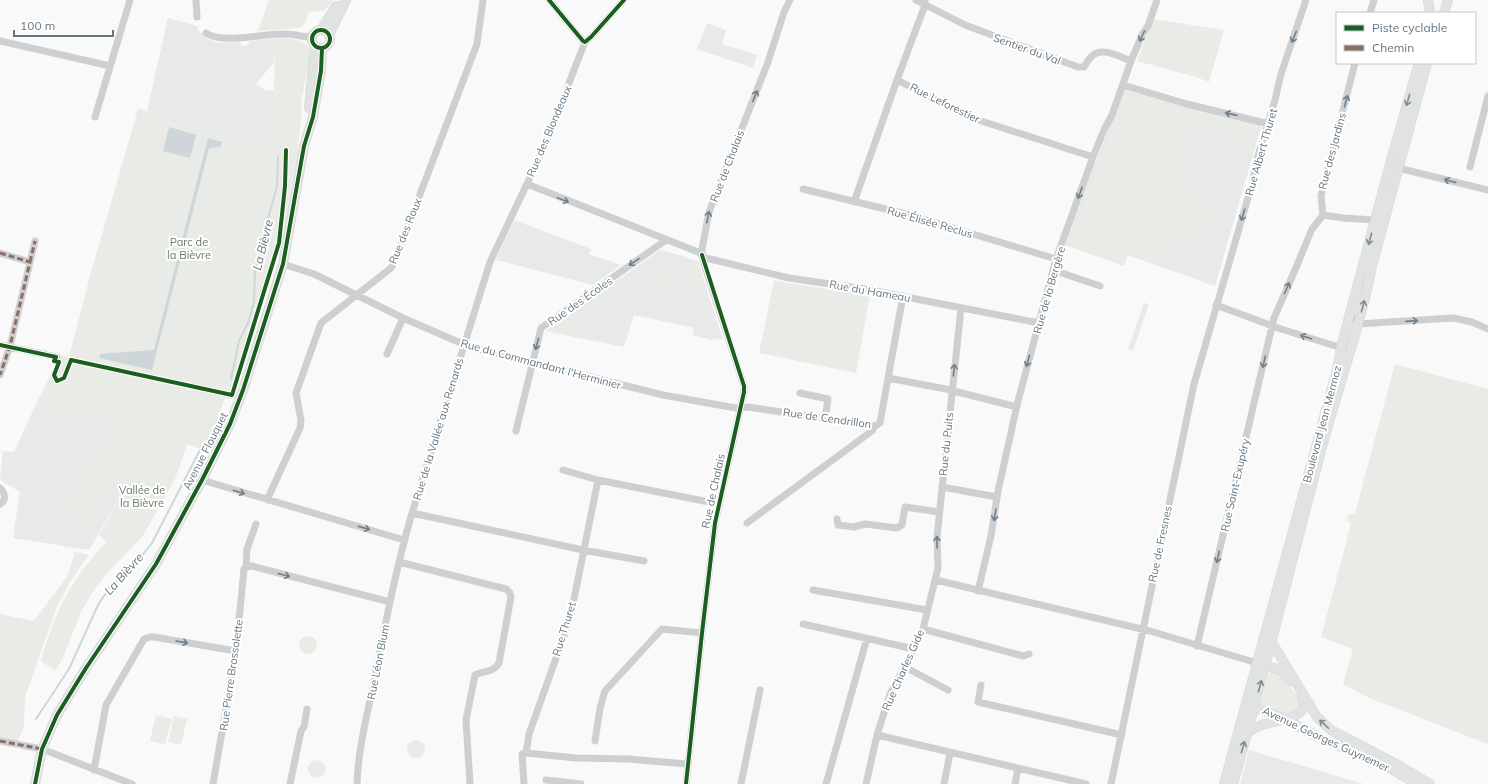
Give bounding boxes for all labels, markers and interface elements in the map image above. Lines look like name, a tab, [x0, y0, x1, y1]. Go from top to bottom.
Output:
scale bar	[14, 12, 113, 38]
legend	[1336, 12, 1476, 64]
text: 100 m	[20, 18, 55, 33]
text: Piste cyclable	[1372, 20, 1447, 35]
street label: Sentier du Val	[991, 30, 1063, 68]
one-way arrow	[1138, 30, 1145, 42]
one-way arrow	[1289, 30, 1297, 42]
text: Chemin	[1372, 40, 1414, 55]
street label: Rue Leforestier	[908, 80, 982, 126]
street label: Rue des Blondeaux	[523, 83, 575, 179]
one-way arrow	[752, 90, 759, 102]
one-way arrow	[1342, 94, 1350, 107]
one-way arrow	[1404, 94, 1411, 107]
street label: Rue Albert Thuret	[1242, 107, 1280, 197]
one-way arrow	[1225, 110, 1238, 117]
street label: Rue des Jardins	[1315, 111, 1349, 191]
street label: Rue de Chalais	[707, 128, 747, 204]
one-way arrow	[1444, 176, 1457, 184]
one-way arrow	[1076, 187, 1083, 200]
street label: Rue des Roux	[385, 196, 425, 266]
one-way arrow	[556, 196, 568, 204]
street label: Rue Élisée Reclus	[886, 203, 974, 241]
one-way arrow	[1239, 209, 1246, 222]
one-way arrow	[705, 211, 713, 224]
water label: La Bièvre	[249, 218, 276, 272]
one-way arrow	[1366, 233, 1373, 246]
park label: Parc de la Bièvre	[167, 235, 211, 262]
street label: Rue de la Bergère	[1030, 245, 1068, 335]
one-way arrow	[629, 258, 640, 266]
street label: Rue des Écoles	[545, 274, 615, 328]
street label: Rue du Hameau	[828, 277, 912, 305]
one-way arrow	[1284, 283, 1291, 295]
one-way arrow	[1360, 300, 1368, 313]
one-way arrow	[1405, 318, 1418, 325]
one-way arrow	[1301, 332, 1313, 340]
street label: Rue du Commandant l'Herminier	[459, 336, 623, 392]
one-way arrow	[533, 337, 540, 350]
one-way arrow	[1024, 354, 1032, 367]
street label: Rue de la Vallée aux Renards	[410, 356, 466, 502]
one-way arrow	[1260, 356, 1268, 369]
one-way arrow	[950, 364, 958, 377]
street label: Boulevard Jean Mermoz	[1300, 364, 1344, 484]
street label: Rue de Cendrillon	[782, 405, 872, 431]
street label: Avenue Flouquet	[179, 410, 231, 492]
street label: Rue du Puits	[936, 411, 956, 477]
street label: Rue Saint-Exupéry	[1217, 437, 1253, 533]
street label: Rue de Chalais	[698, 452, 728, 530]
park label: Vallée de la Bièvre	[119, 483, 165, 510]
one-way arrow	[232, 489, 245, 496]
street label: Rue de Fresnes	[1145, 505, 1175, 583]
one-way arrow	[991, 508, 999, 521]
one-way arrow	[357, 525, 370, 532]
one-way arrow	[933, 536, 941, 549]
water label: La Bièvre	[101, 549, 147, 598]
one-way arrow	[1214, 550, 1222, 563]
one-way arrow	[277, 572, 290, 579]
street label: Rue Thuret	[549, 600, 579, 658]
street label: Rue Pierre Brossolette	[216, 618, 246, 732]
street label: Rue Léon Blum	[364, 623, 392, 701]
street label: Rue Charles Gide	[879, 627, 927, 713]
one-way arrow	[175, 638, 188, 646]
one-way arrow	[1257, 680, 1264, 693]
street label: Avenue Georges Guynemer	[1260, 703, 1392, 775]
one-way arrow	[1319, 720, 1329, 729]
one-way arrow	[1240, 740, 1248, 753]

